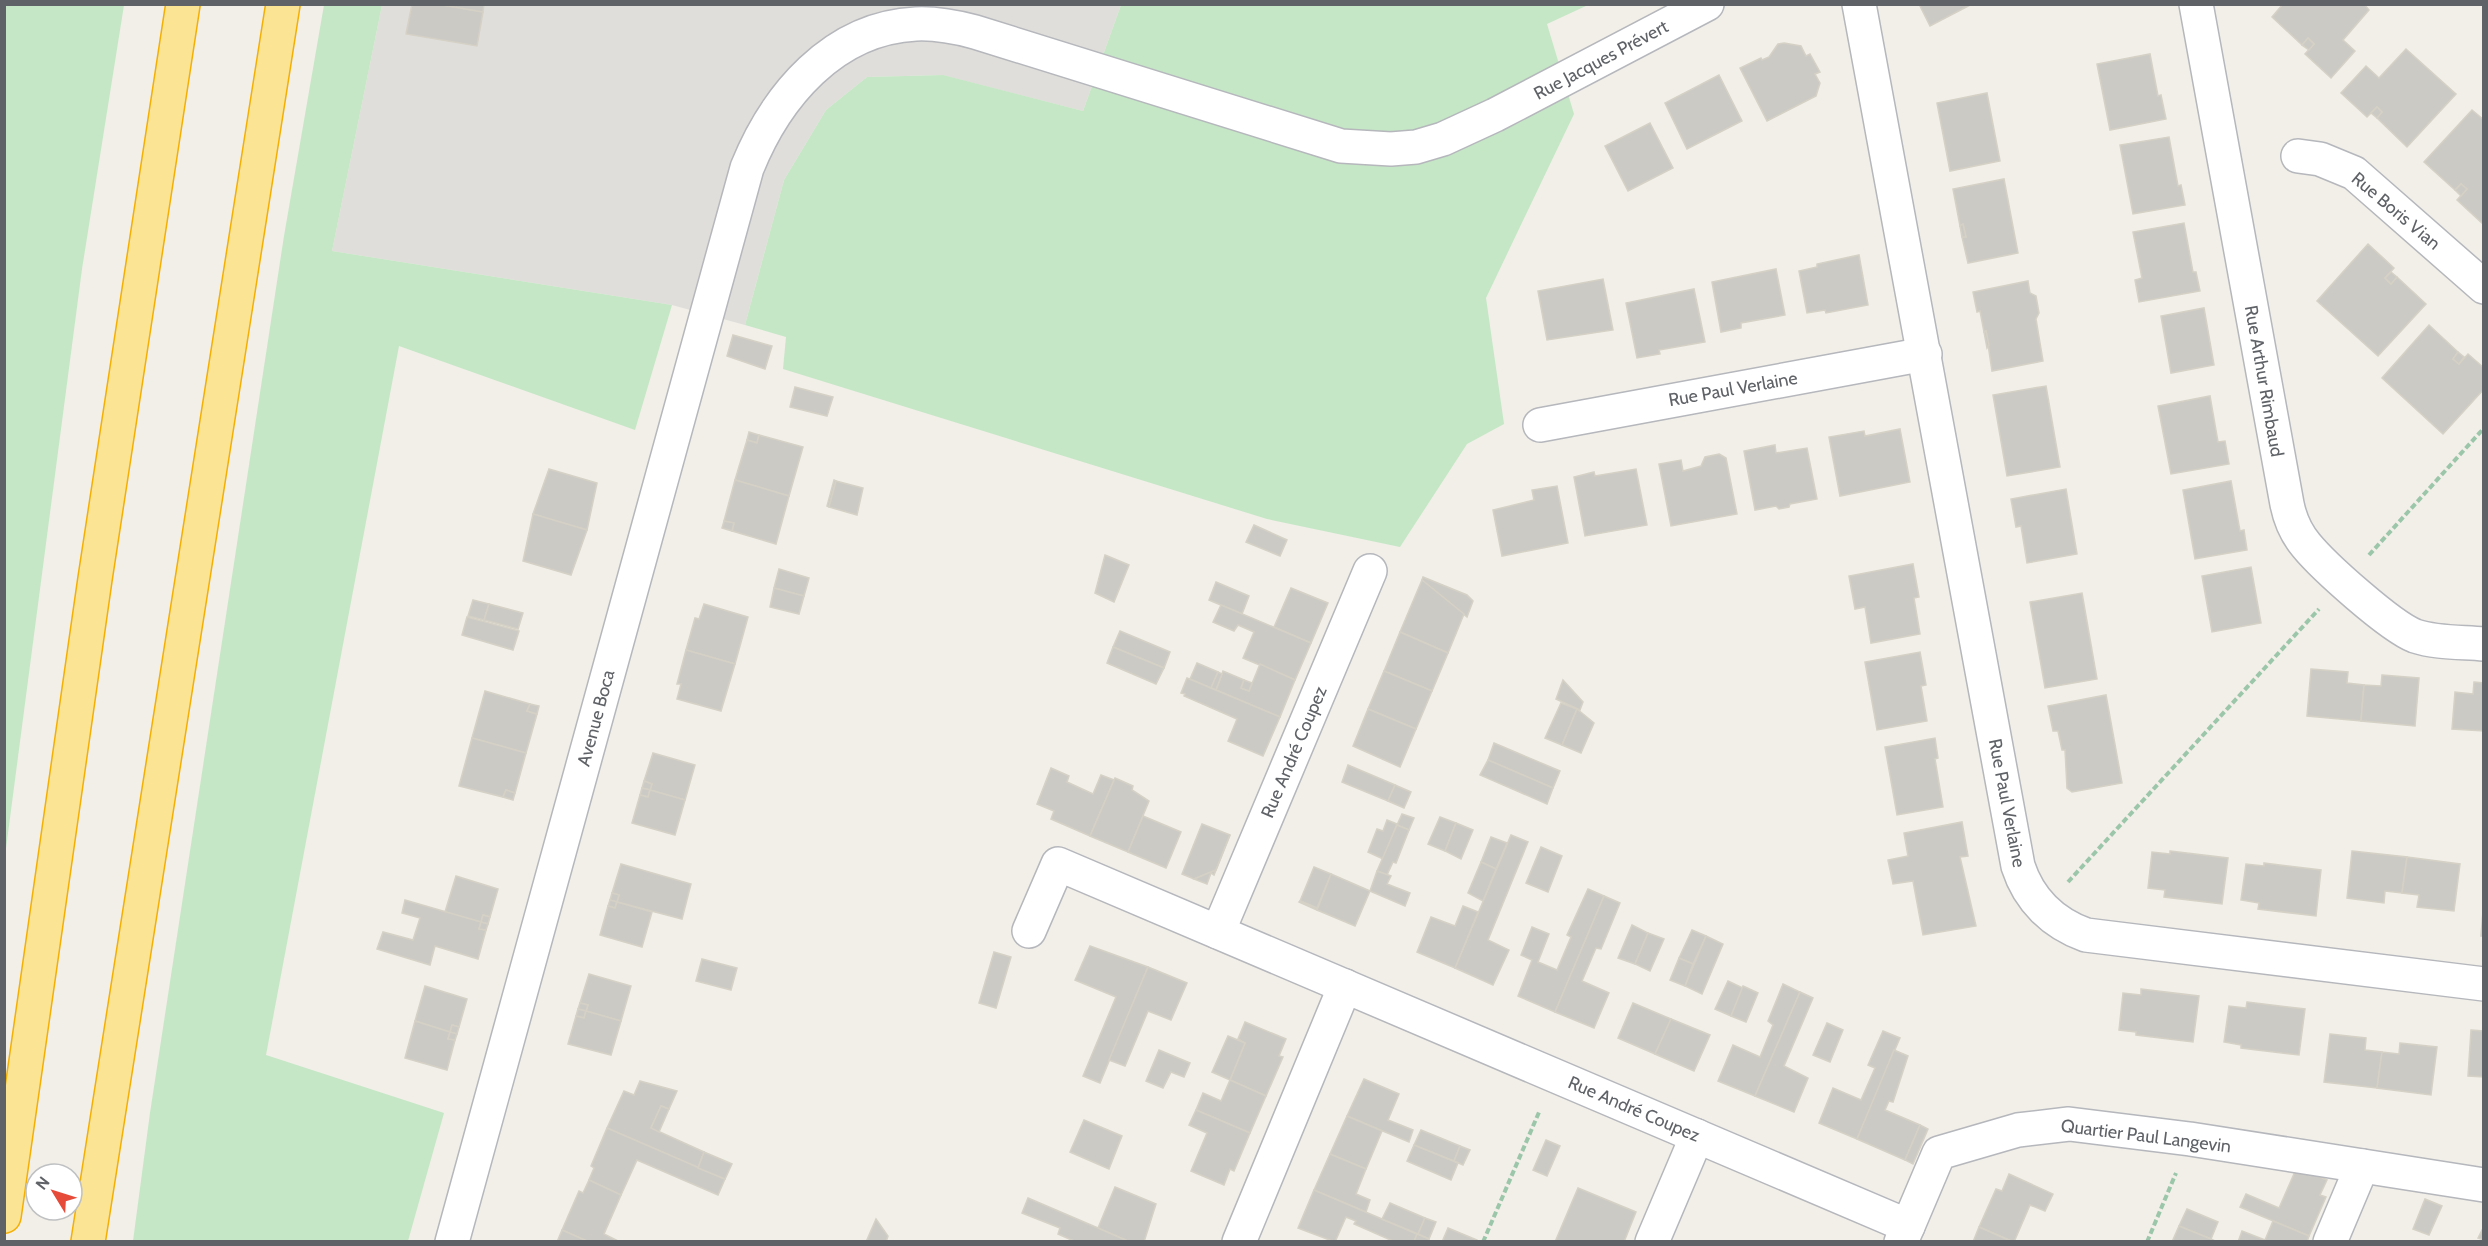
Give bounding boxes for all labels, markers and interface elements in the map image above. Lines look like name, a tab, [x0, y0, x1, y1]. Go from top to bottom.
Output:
street label: Rue Jacques Prévert	[1530, 15, 1672, 105]
street label: Rue Boris Vian	[2347, 167, 2445, 255]
street label: Rue Arthur Rimbaud	[2240, 304, 2288, 458]
street label: Rue Paul Verlaine	[1667, 367, 1799, 411]
street label: Avenue Boca	[573, 667, 619, 768]
street label: Rue André Coupez	[1256, 682, 1332, 821]
street label: Rue Paul Verlaine	[1984, 737, 2030, 869]
street label: Rue André Coupez	[1565, 1071, 1704, 1147]
street label: Quartier Paul Langevin	[2060, 1115, 2232, 1157]
north arrow	[24, 1162, 84, 1222]
text: N	[32, 1173, 54, 1193]

